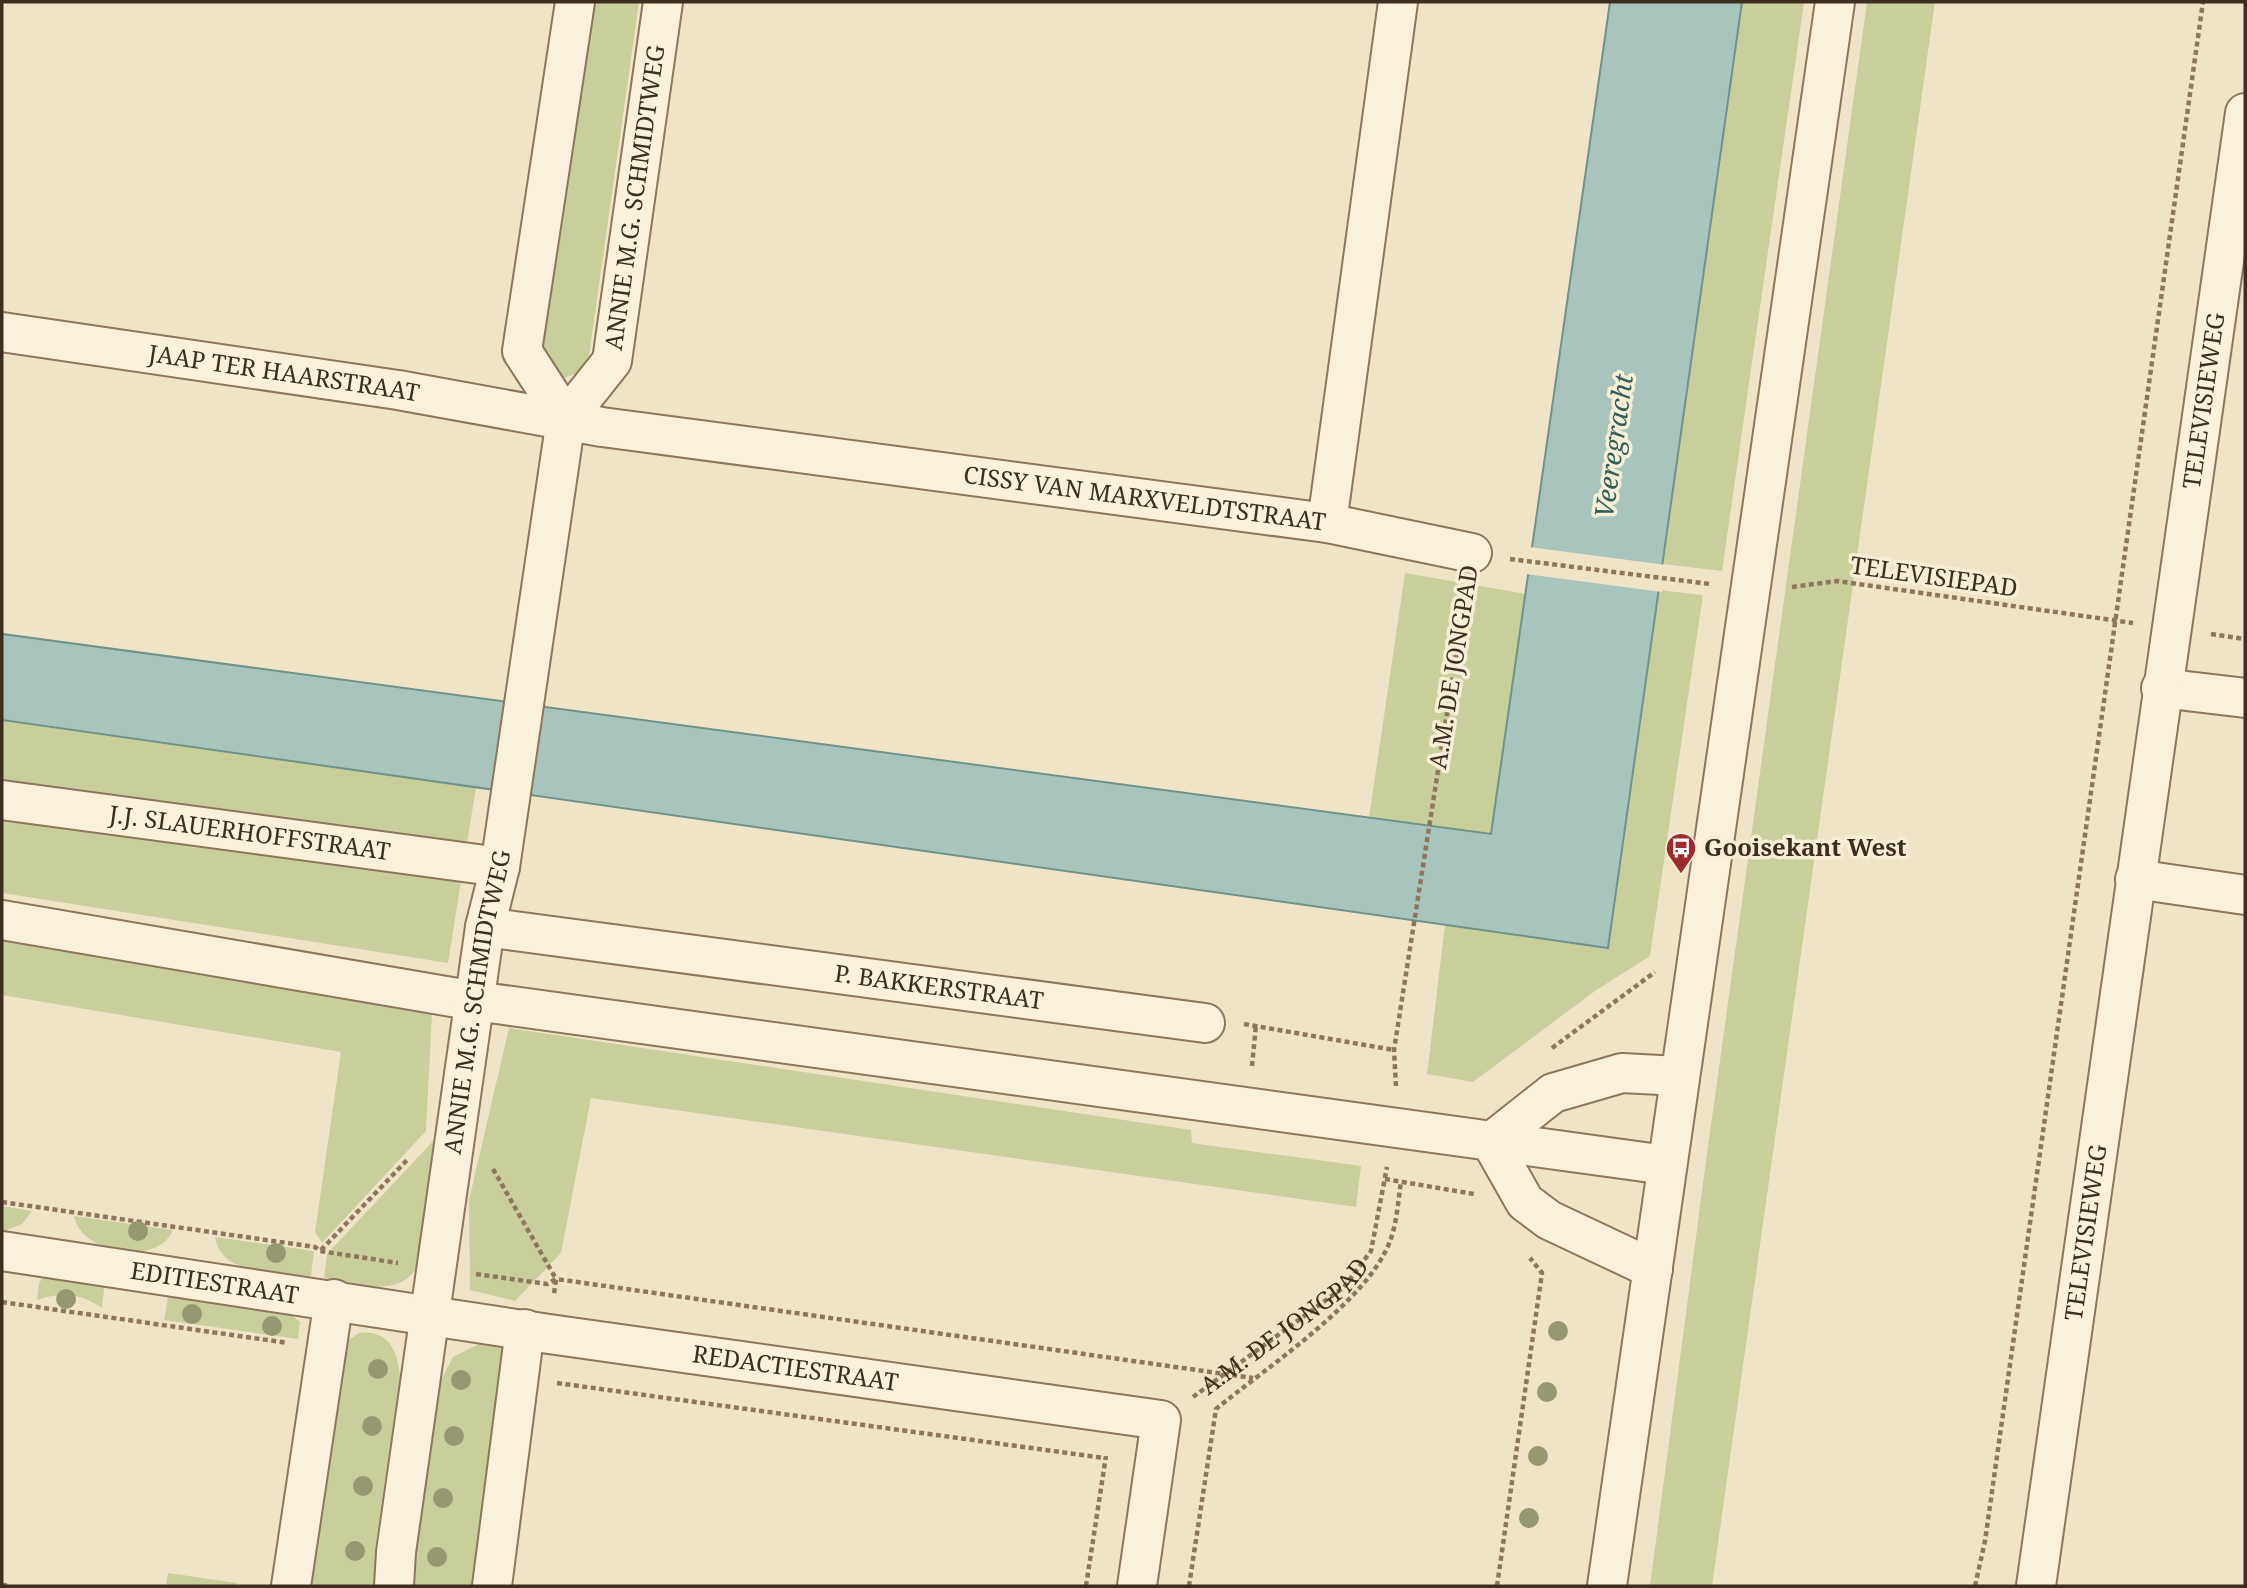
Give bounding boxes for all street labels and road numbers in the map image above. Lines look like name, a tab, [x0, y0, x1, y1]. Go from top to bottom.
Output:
street label: ANNIE M.G. SCHMIDTWEG	[596, 43, 672, 352]
street label: TELEVISIEWEG	[2174, 310, 2231, 491]
street label: JAAP TER HAARSTRAAT	[145, 336, 423, 409]
street label: CISSY VAN MARXVELDTSTRAAT	[962, 457, 1328, 538]
street label: TELEVISIEPAD	[1848, 547, 2020, 604]
street label: A.M. DE JONGPAD	[1420, 563, 1485, 771]
street label: J.J. SLAUERHOFFSTRAAT	[106, 796, 393, 867]
street label: ANNIE M.G. SCHMIDTWEG	[435, 848, 517, 1156]
street label: P. BAKKERSTRAAT	[833, 956, 1046, 1016]
street label: TELEVISIEWEG	[2056, 1142, 2113, 1323]
street label: A.M. DE JONGPAD	[1193, 1251, 1375, 1401]
street label: EDITIESTRAAT	[128, 1253, 302, 1311]
street label: REDACTIESTRAAT	[690, 1336, 901, 1398]

